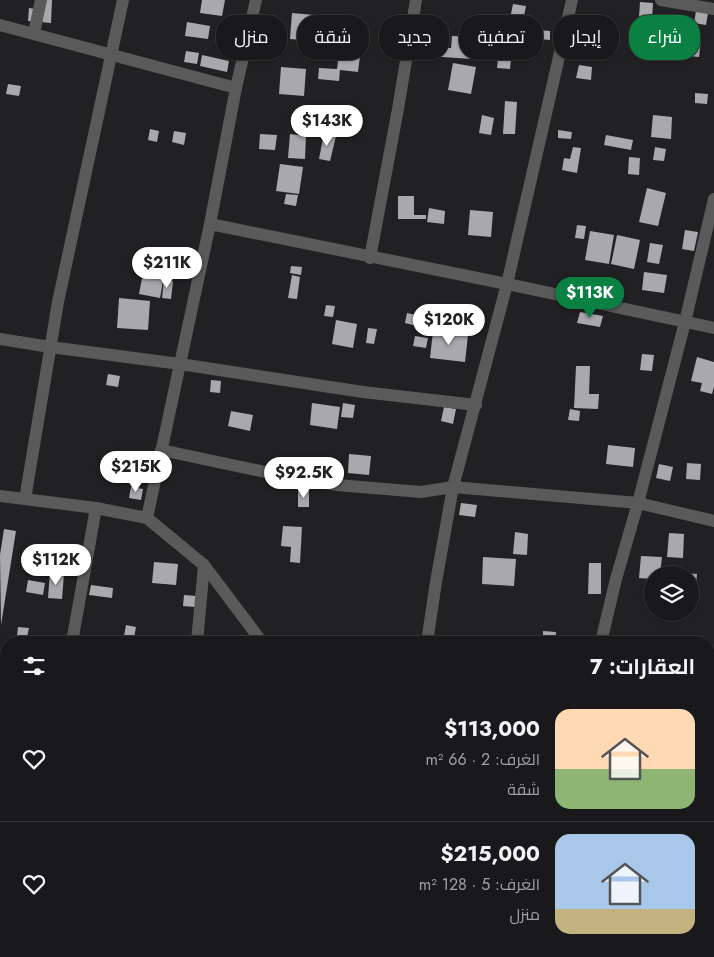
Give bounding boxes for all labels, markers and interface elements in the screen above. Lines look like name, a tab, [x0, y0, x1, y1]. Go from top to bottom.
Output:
chip: منزل	[216, 15, 287, 60]
chip: شقة	[297, 15, 369, 60]
chip: جديد	[379, 15, 449, 60]
chip: تصفية	[459, 15, 543, 60]
chip: إيجار	[553, 15, 619, 60]
chip: شراء	[629, 15, 700, 60]
pin: $143K	[292, 104, 362, 147]
text: $143K	[302, 109, 352, 132]
pin: $211K	[132, 246, 202, 289]
text: $211K	[143, 251, 191, 274]
pin: $113K	[555, 276, 625, 319]
text: $113K	[566, 281, 614, 304]
pin: $120K	[414, 304, 484, 346]
text: $120K	[424, 308, 474, 331]
pin: $215K	[101, 450, 171, 493]
text: $215K	[111, 455, 161, 478]
pin: $92.5K	[263, 456, 345, 499]
text: $92.5K	[275, 461, 333, 484]
pin: $112K	[21, 544, 91, 586]
text: $112K	[32, 548, 80, 571]
map controls	[644, 566, 699, 621]
button: layers	[644, 566, 699, 621]
icon: filters	[20, 652, 48, 680]
text: العقارات: 7	[590, 652, 695, 682]
text: $113,000	[444, 714, 540, 744]
icon: home	[595, 729, 655, 789]
icon: heart	[20, 745, 48, 773]
text: الغرف: 2 · 66 m²	[425, 748, 540, 771]
text: شقة	[507, 778, 540, 801]
text: $215,000	[440, 839, 540, 869]
icon: home	[595, 854, 655, 914]
icon: heart	[20, 870, 48, 898]
text: الغرف: 5 · 128 m²	[419, 873, 540, 896]
text: منزل	[510, 903, 540, 926]

